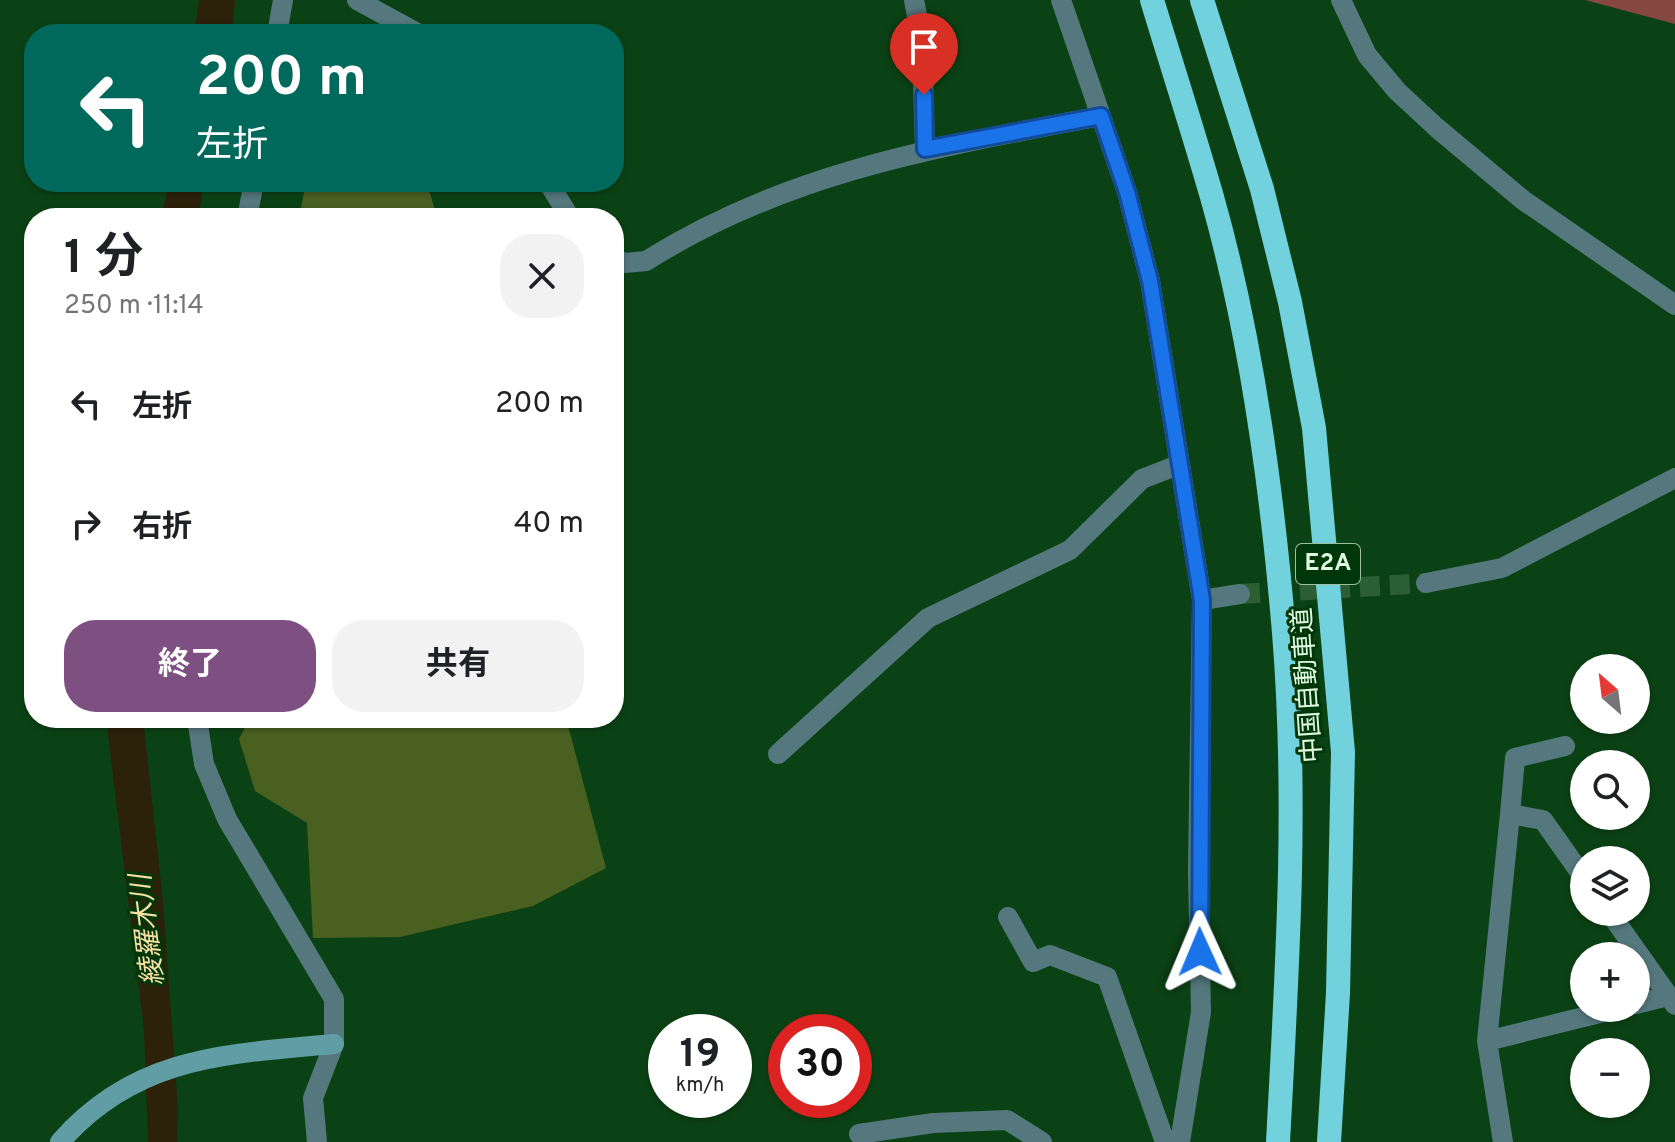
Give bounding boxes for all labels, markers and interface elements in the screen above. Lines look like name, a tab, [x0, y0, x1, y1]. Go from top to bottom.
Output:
pin	[890, 13, 958, 95]
icon: arrive	[902, 25, 946, 69]
text: 200 m	[196, 45, 367, 115]
icon: left	[64, 56, 168, 160]
text: 左折	[196, 124, 268, 170]
text: 1 分	[64, 230, 143, 290]
button: close	[500, 234, 584, 318]
text: 250 m · 11:14	[64, 290, 204, 323]
icon: left	[64, 382, 108, 426]
text: 200 m	[495, 386, 584, 423]
text: 左折	[132, 390, 192, 427]
icon: right	[64, 502, 108, 546]
text: 40 m	[514, 506, 584, 543]
text: 右折	[132, 510, 192, 547]
road number: E2A	[1296, 544, 1360, 584]
street label: 中国自動車道	[1287, 606, 1331, 764]
button: 終了	[64, 620, 316, 712]
button: 共有	[332, 620, 584, 712]
north arrow	[1570, 654, 1650, 734]
map controls	[1570, 654, 1650, 1118]
button: search	[1570, 750, 1650, 830]
button: layers	[1570, 846, 1650, 926]
water label: 綾羅木川	[124, 869, 174, 988]
position arrow	[1158, 910, 1242, 994]
button: +	[1570, 942, 1650, 1022]
speed limit sign: 30	[768, 1014, 872, 1118]
text: 19	[680, 1031, 720, 1081]
button: −	[1570, 1038, 1650, 1118]
text: km/h	[676, 1073, 724, 1099]

